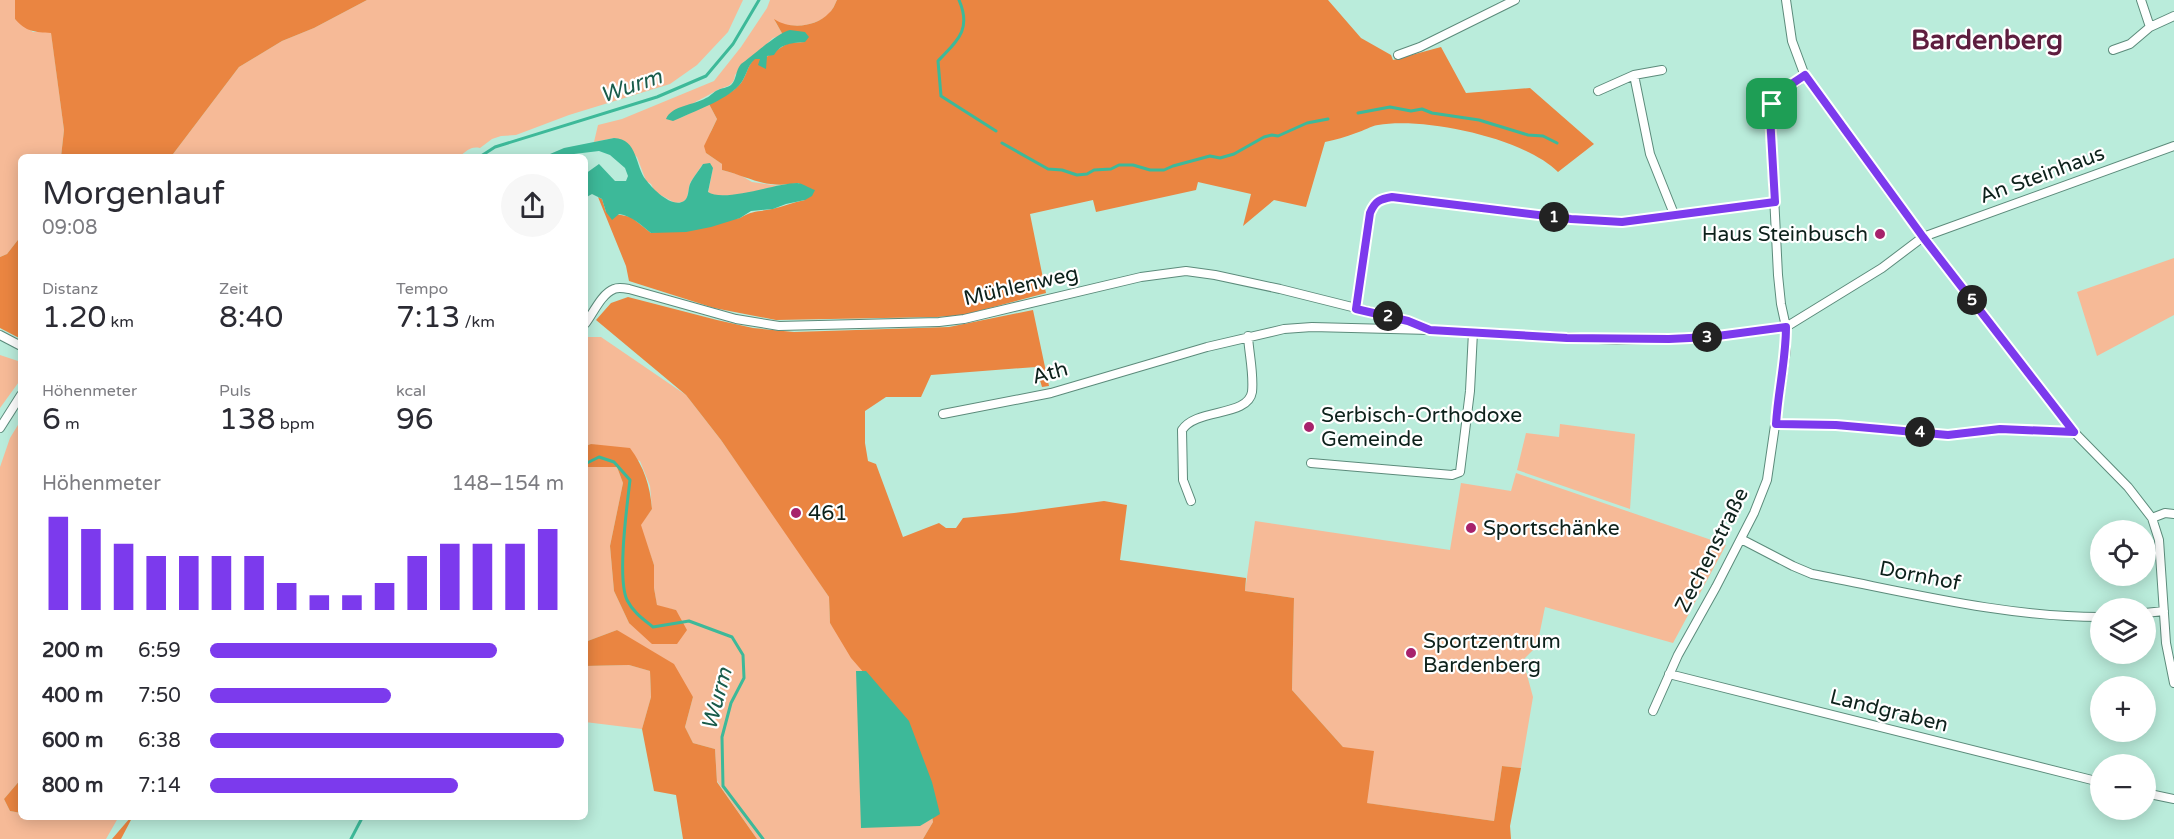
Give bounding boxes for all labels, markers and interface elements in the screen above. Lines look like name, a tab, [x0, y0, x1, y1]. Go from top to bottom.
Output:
district label: Bardenberg	[1911, 24, 2063, 57]
water label: Wurm	[597, 63, 666, 109]
pin	[1746, 78, 1797, 129]
icon: arrive	[1755, 87, 1788, 120]
street label: An Steinhaus	[1976, 141, 2108, 209]
text: Morgenlauf	[42, 174, 225, 213]
button: share	[501, 174, 564, 237]
pin: 1	[1539, 202, 1569, 232]
text: 1	[1549, 207, 1559, 227]
text: 09:08	[42, 216, 97, 240]
place label: Haus Steinbusch	[1702, 222, 1868, 247]
marker: Haus Steinbusch	[1873, 227, 1887, 241]
street label: Mühlenweg	[961, 261, 1081, 311]
text: Distanz	[42, 279, 98, 299]
text: Zeit	[219, 279, 248, 299]
text: Tempo	[396, 279, 448, 299]
pin: 5	[1957, 285, 1987, 315]
text: 5	[1967, 290, 1977, 310]
text: 1.20	[42, 299, 106, 336]
text: 8:40	[219, 299, 283, 336]
text: 7:13	[396, 299, 460, 336]
pin: 2	[1373, 301, 1403, 331]
text: 2	[1383, 306, 1393, 326]
text: km	[106, 312, 134, 332]
text: /km	[460, 312, 495, 332]
pin: 3	[1692, 322, 1722, 352]
text: 3	[1702, 327, 1712, 347]
street label: Ath	[1029, 356, 1071, 390]
text: Höhenmeter	[42, 381, 137, 401]
text: Puls	[219, 381, 251, 401]
text: kcal	[396, 381, 426, 401]
text: 6	[42, 401, 61, 438]
text: 138	[219, 401, 276, 438]
text: 96	[396, 401, 434, 438]
place label: Serbisch-Orthodoxe Gemeinde	[1321, 403, 1522, 452]
text: m	[61, 414, 80, 434]
text: bpm	[276, 414, 315, 434]
pin: 4	[1905, 417, 1935, 447]
marker: Serbisch-Orthodoxe Gemeinde	[1302, 420, 1316, 434]
text: 4	[1915, 422, 1925, 442]
text: Höhenmeter	[42, 472, 161, 496]
text: 148–154 m	[451, 472, 564, 496]
street label: Zechenstraße	[1670, 483, 1754, 616]
place label: 461	[808, 501, 848, 526]
marker: 461	[789, 506, 803, 520]
place label: Sportschänke	[1483, 516, 1620, 541]
map controls	[2090, 520, 2156, 820]
button: locate	[2090, 520, 2156, 586]
marker: Sportschänke	[1464, 521, 1478, 535]
street label: Dornhof	[1877, 556, 1963, 596]
button: layers	[2090, 598, 2156, 664]
place label: Sportzentrum Bardenberg	[1423, 629, 1561, 678]
text: 200 m	[42, 639, 103, 663]
text: 6:59	[138, 639, 181, 663]
marker: Sportzentrum Bardenberg	[1404, 646, 1418, 660]
water label: Wurm	[696, 664, 738, 733]
button: +	[2090, 676, 2156, 742]
text: 400 m	[42, 684, 103, 708]
text: 7:50	[138, 684, 181, 708]
street label: Landgraben	[1827, 684, 1951, 738]
text: 600 m	[42, 729, 103, 753]
text: 6:38	[138, 729, 181, 753]
button: −	[2090, 754, 2156, 820]
text: 800 m	[42, 774, 103, 798]
text: 7:14	[138, 774, 181, 798]

